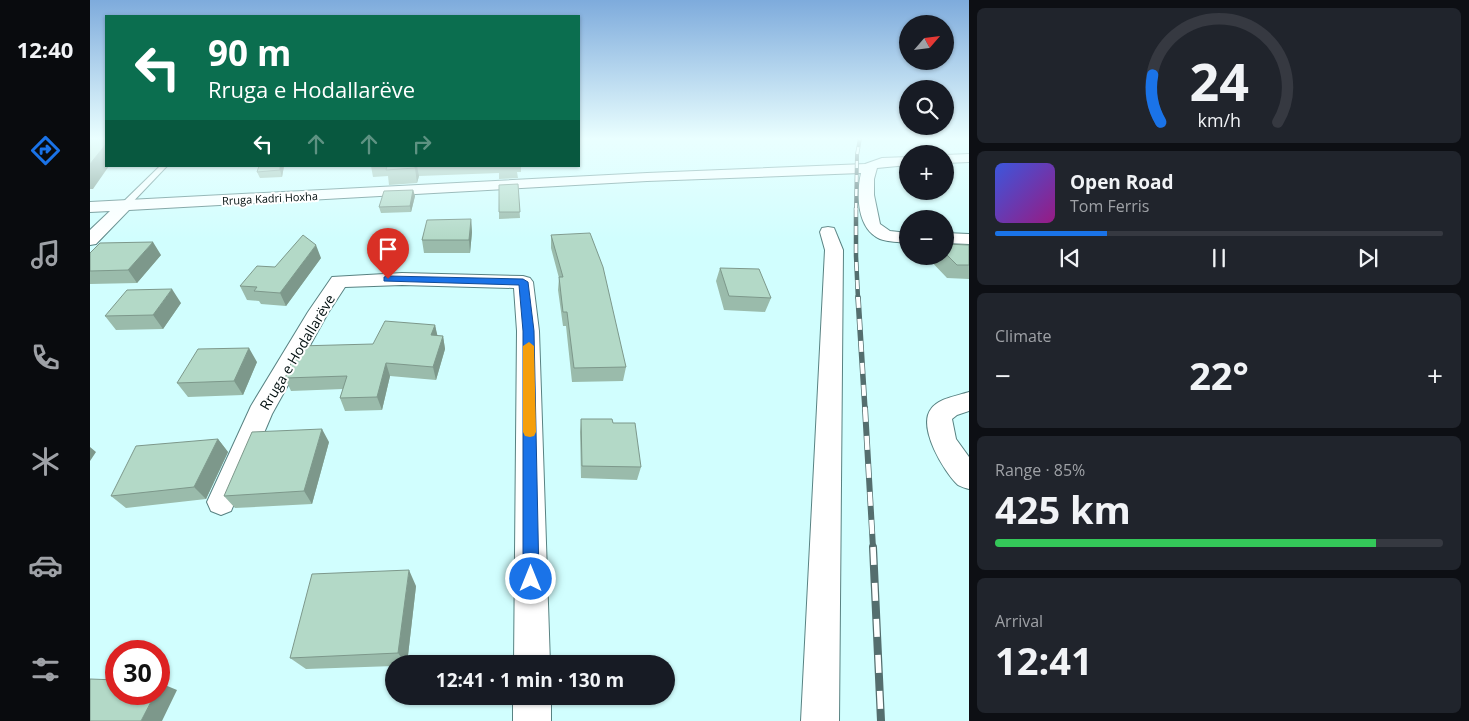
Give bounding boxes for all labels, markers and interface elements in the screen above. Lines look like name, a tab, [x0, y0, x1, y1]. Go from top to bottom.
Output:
north arrow	[899, 15, 954, 70]
map controls	[899, 15, 954, 265]
text: 90 m	[208, 29, 291, 76]
text: 12:40	[17, 34, 73, 64]
icon: left	[125, 35, 190, 100]
text: 24	[1189, 45, 1249, 116]
text: Rruga e Hodallarëve	[208, 74, 415, 104]
button: search	[899, 80, 954, 135]
text: km/h	[1197, 108, 1241, 132]
icon: left	[249, 130, 277, 158]
icon: ahead	[302, 130, 330, 158]
icon: ahead	[355, 130, 383, 158]
icon: right	[408, 130, 436, 158]
icon: directions	[28, 133, 63, 168]
button: +	[899, 145, 954, 200]
text: Open Road	[1070, 169, 1174, 195]
street label: Rruga Kadri Hoxha	[222, 188, 318, 208]
text: Tom Ferris	[1070, 195, 1149, 217]
button: −	[899, 210, 954, 265]
pin	[367, 228, 409, 279]
icon: arrive	[374, 235, 402, 263]
icon: music	[28, 237, 63, 272]
icon: previous	[1056, 244, 1084, 272]
icon: pause	[1205, 244, 1233, 272]
icon: next	[1354, 244, 1382, 272]
street label: Rruga e Hodallarëve	[255, 290, 339, 413]
text: Climate	[995, 325, 1052, 347]
icon: phone	[28, 340, 63, 375]
text: 22°	[1189, 349, 1249, 401]
text: −	[995, 356, 1011, 394]
text: +	[1427, 356, 1443, 394]
icon: climate	[28, 444, 63, 479]
text: Range · 85%	[995, 459, 1085, 481]
text: 425 km	[995, 483, 1131, 535]
icon: car	[28, 548, 63, 583]
position arrow	[504, 552, 556, 604]
text: Arrival	[995, 610, 1043, 632]
text: 12:41	[995, 634, 1093, 686]
speed limit sign: 30	[105, 640, 170, 705]
icon: filters	[28, 652, 63, 687]
text: 12:41 · 1 min · 130 m	[436, 667, 624, 693]

